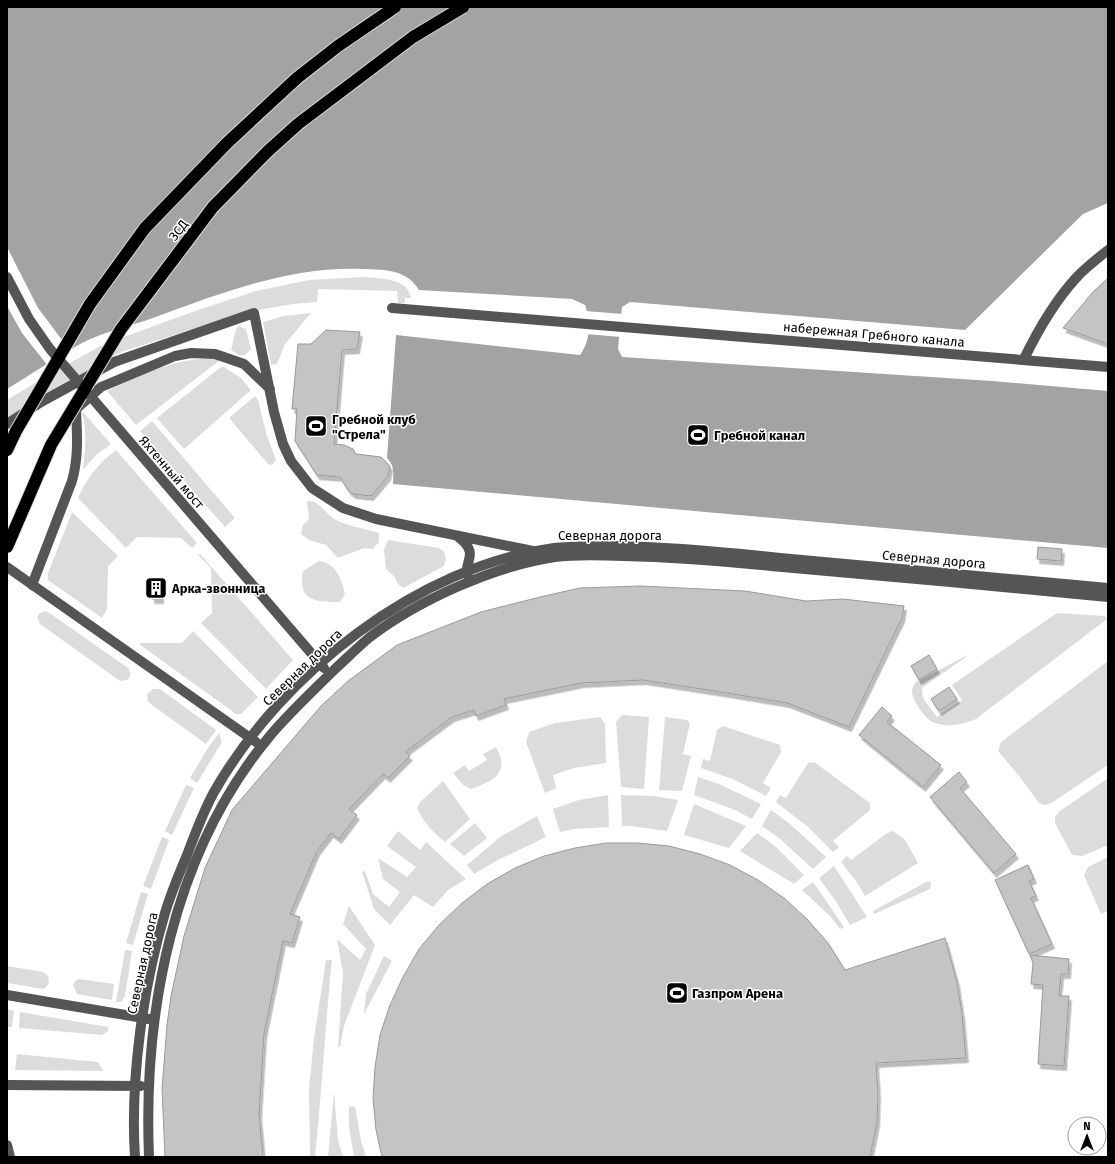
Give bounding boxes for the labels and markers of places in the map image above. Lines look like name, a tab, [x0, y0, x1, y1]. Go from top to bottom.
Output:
place label: Гребной клуб "Стрела"	[332, 412, 416, 442]
sports icon: Гребной клуб "Стрела"	[303, 413, 329, 439]
sports icon: Гребной канал	[685, 422, 711, 448]
place label: Гребной канал	[714, 428, 805, 443]
building icon: Арка-звонница	[143, 575, 169, 601]
place label: Арка-звонница	[171, 581, 265, 596]
sports icon: Газпром Арена	[664, 980, 690, 1006]
place label: Газпром Арена	[692, 986, 783, 1001]

